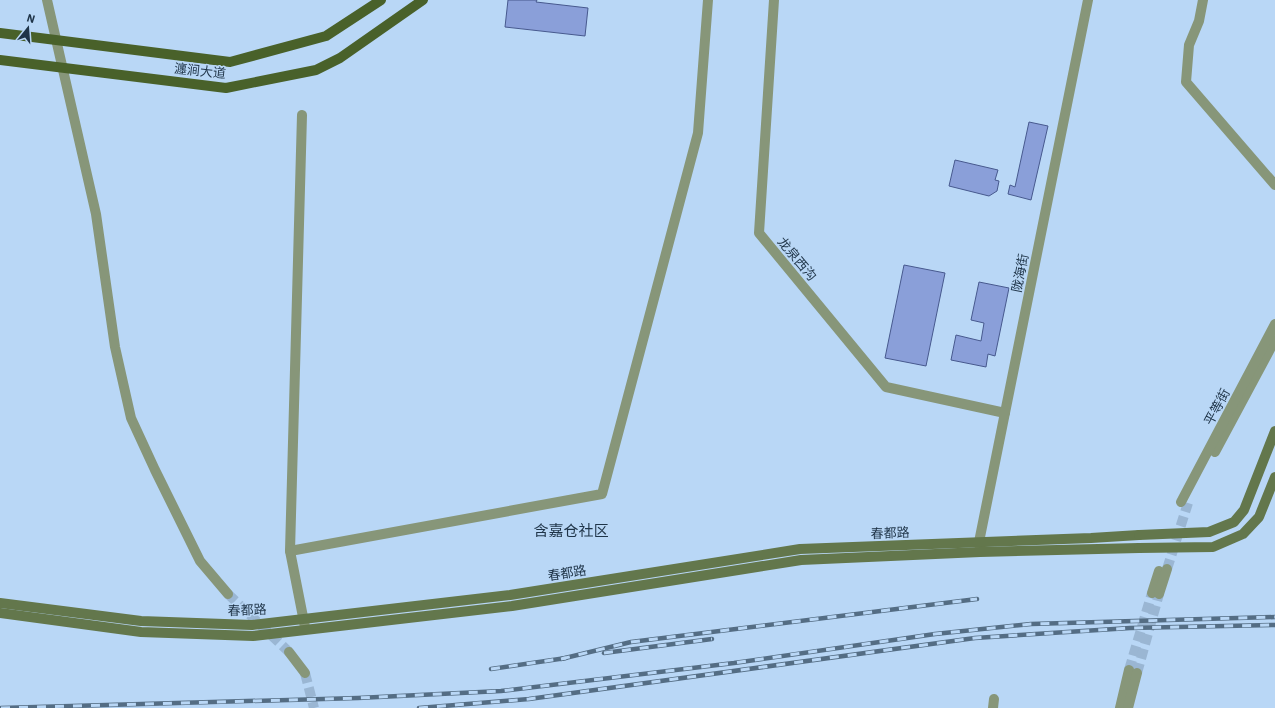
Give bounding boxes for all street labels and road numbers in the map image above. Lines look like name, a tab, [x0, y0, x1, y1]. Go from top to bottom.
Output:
street label: 瀍涧大道	[173, 60, 227, 82]
street label: 龙泉西沟	[774, 234, 820, 284]
street label: 陇海街	[1008, 252, 1032, 294]
street label: 平等街	[1200, 386, 1234, 428]
street label: 春都路	[870, 524, 910, 542]
street label: 春都路	[546, 562, 588, 584]
street label: 春都路	[227, 601, 267, 619]

